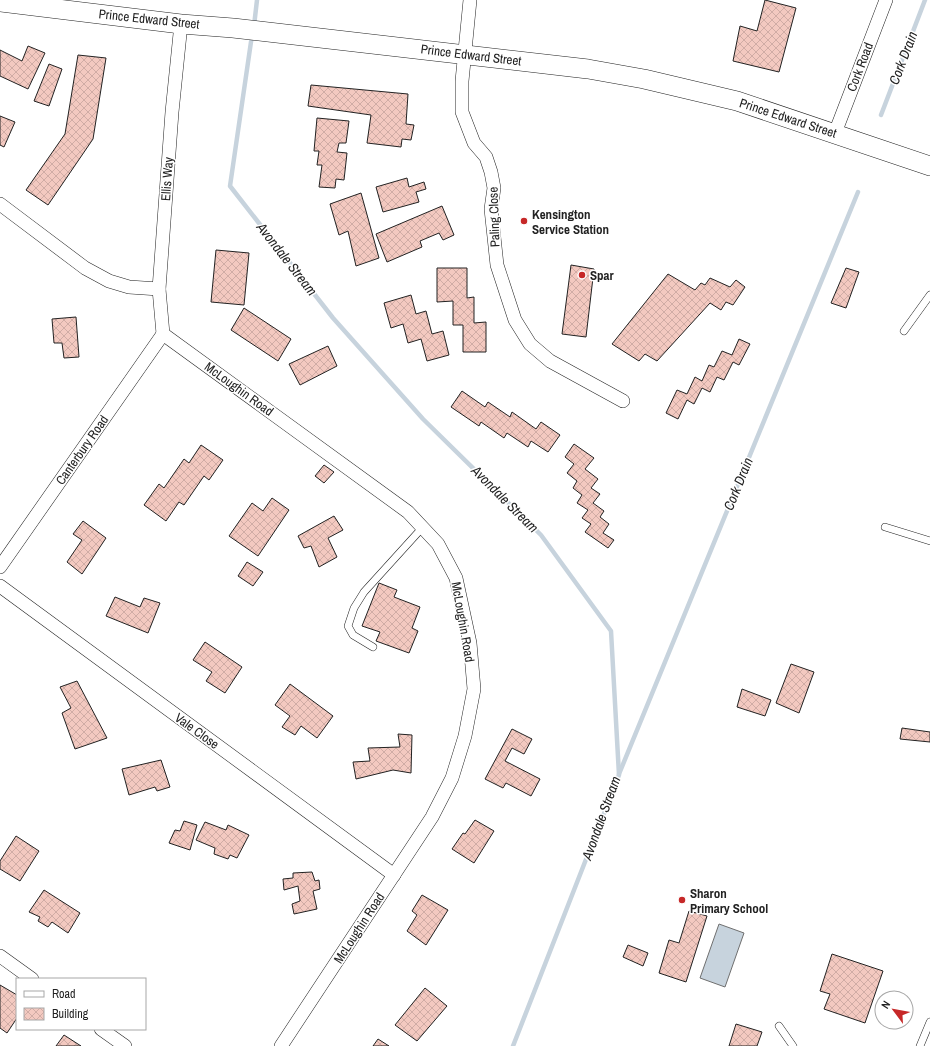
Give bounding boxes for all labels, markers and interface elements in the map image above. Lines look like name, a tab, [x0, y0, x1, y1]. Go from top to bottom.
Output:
street label: Prince Edward Street	[98, 5, 200, 33]
water label: Cork Drain	[885, 29, 921, 87]
street label: Prince Edward Street	[420, 40, 522, 70]
street label: Cork Road	[843, 40, 877, 94]
street label: Prince Edward Street	[737, 94, 839, 142]
street label: Ellis Way	[157, 156, 177, 202]
street label: Paling Close	[484, 186, 504, 247]
place label: Kensington Service Station	[532, 206, 609, 238]
marker: Kensington Service Station	[519, 216, 529, 226]
water label: Avondale Stream	[252, 218, 321, 299]
place label: Spar	[590, 267, 615, 284]
marker: Spar	[577, 270, 587, 280]
street label: McLoughin Road	[201, 358, 277, 420]
street label: Canterbury Road	[52, 412, 112, 488]
water label: Cork Drain	[719, 455, 757, 513]
water label: Avondale Stream	[467, 461, 542, 536]
street label: McLoughin Road	[448, 581, 478, 664]
street label: Vale Close	[171, 709, 223, 753]
water label: Avondale Stream	[577, 774, 624, 863]
place label: Sharon Primary School	[690, 885, 768, 917]
street label: McLoughin Road	[330, 889, 388, 967]
marker: Sharon Primary School	[677, 895, 687, 905]
legend	[16, 978, 146, 1030]
text: Road	[52, 986, 76, 1002]
north arrow	[874, 990, 914, 1030]
text: N	[878, 998, 893, 1011]
text: Building	[52, 1006, 89, 1022]

